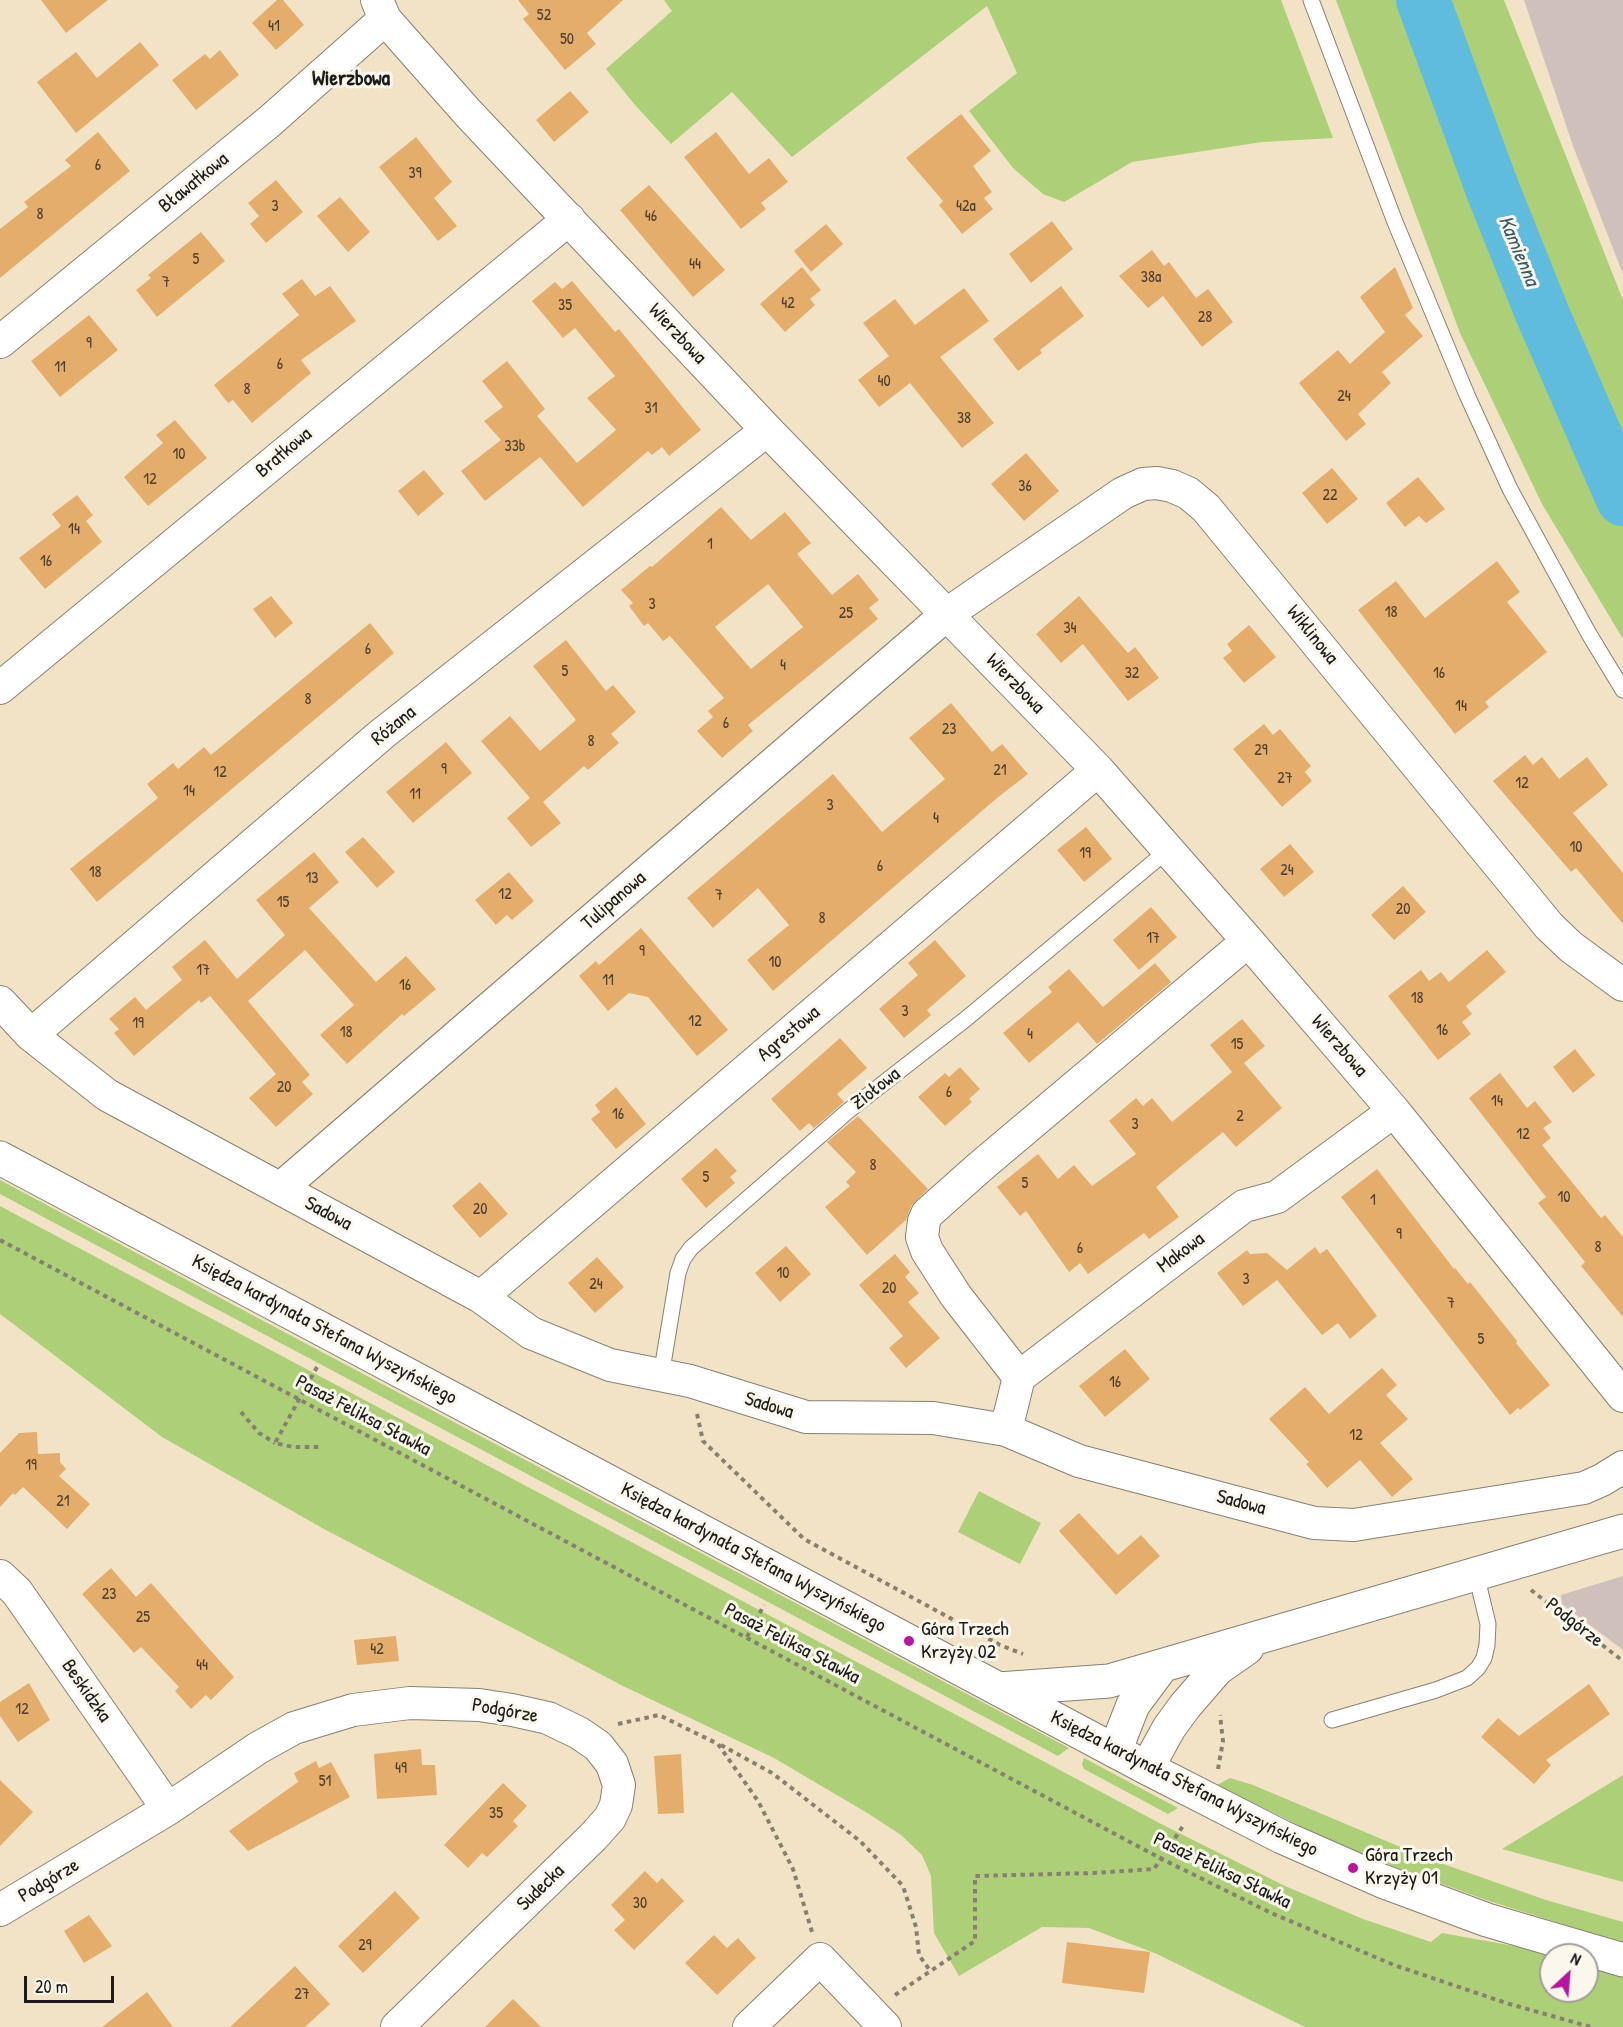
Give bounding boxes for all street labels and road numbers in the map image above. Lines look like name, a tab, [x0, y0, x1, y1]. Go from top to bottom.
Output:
street label: Bławatkowa	[154, 148, 234, 218]
street label: Wierzbowa	[643, 299, 711, 369]
street label: Bratkowa	[251, 423, 317, 483]
street label: Wiklinowa	[1281, 601, 1343, 669]
street label: Wierzbowa	[981, 649, 1049, 719]
street label: Różana	[367, 701, 421, 751]
street label: Tulipanowa	[577, 866, 651, 936]
street label: Agrestowa	[753, 1001, 825, 1067]
street label: Wierzbowa	[1306, 1010, 1372, 1082]
street label: Ziołowa	[847, 1062, 905, 1116]
street label: Sadowa	[300, 1192, 356, 1236]
street label: Makowa	[1153, 1227, 1209, 1279]
street label: Księdza kardynała Stefana Wyszyńskiego	[187, 1250, 461, 1410]
street label: Pasaż Feliksa Sławka	[291, 1370, 435, 1462]
street label: Sadowa	[742, 1387, 796, 1425]
street label: Księdza kardynała Stefana Wyszyńskiego	[616, 1478, 890, 1638]
street label: Sadowa	[1214, 1485, 1268, 1521]
street label: Podgórze	[1540, 1593, 1608, 1653]
street label: Pasaż Feliksa Sławka	[720, 1598, 864, 1690]
street label: Beskidzka	[56, 1655, 116, 1727]
street label: Podgórze	[470, 1693, 540, 1729]
street label: Księdza kardynała Stefana Wyszyńskiego	[1046, 1706, 1322, 1862]
street label: Pasaż Feliksa Sławka	[1149, 1827, 1295, 1915]
street label: Podgórze	[14, 1854, 84, 1908]
street label: Sudecka	[512, 1860, 570, 1916]

